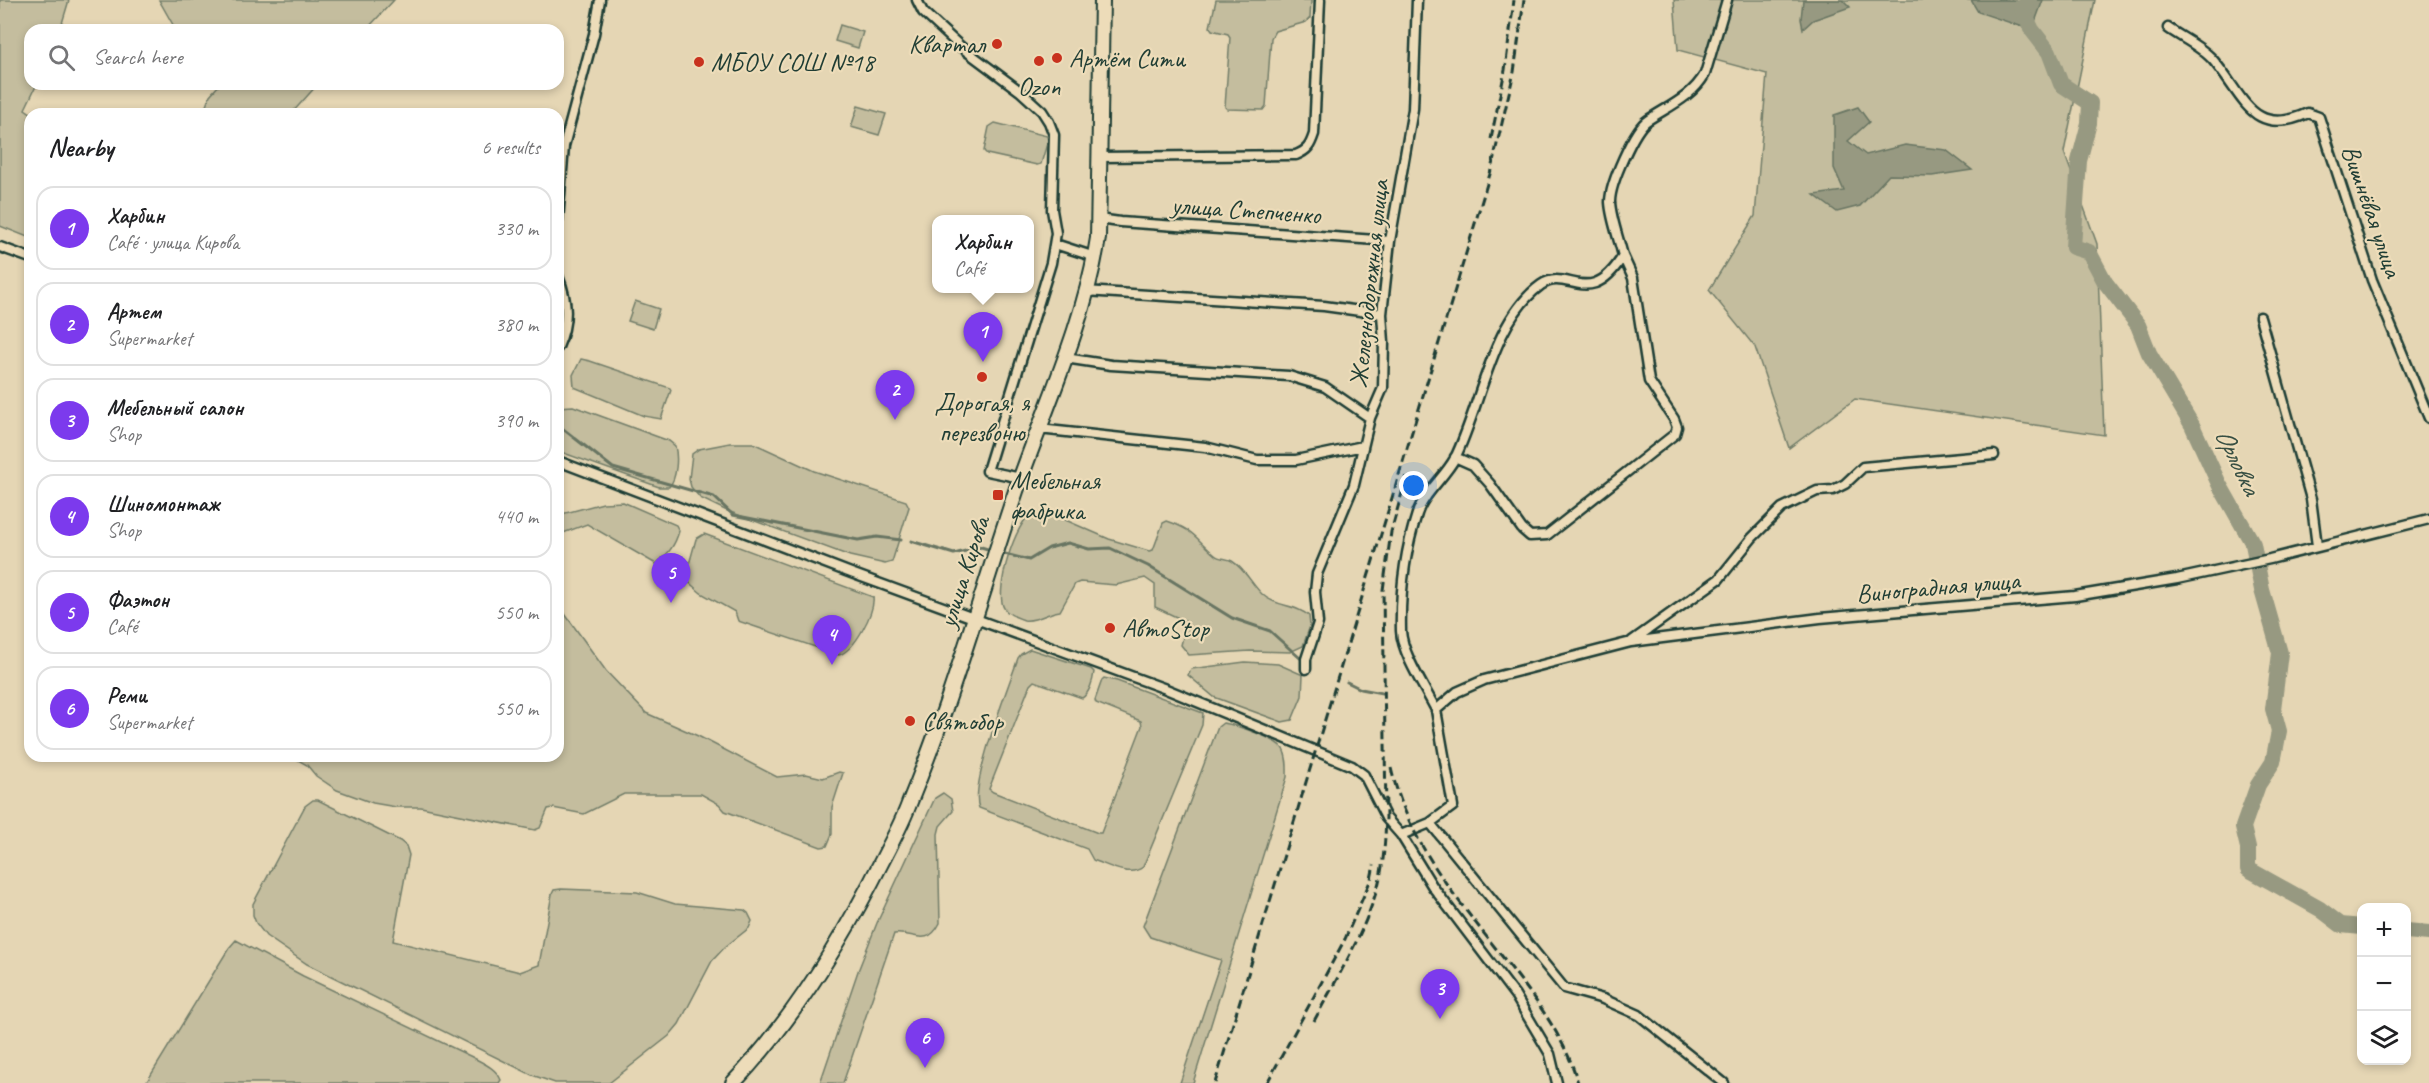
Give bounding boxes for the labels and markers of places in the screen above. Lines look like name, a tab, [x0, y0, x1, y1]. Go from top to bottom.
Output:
place label: Квартал	[909, 28, 987, 61]
marker: Квартал	[990, 37, 1004, 51]
place label: Артём Сити	[1069, 42, 1186, 75]
place label: МБОУ СОШ №18	[711, 46, 876, 79]
marker: Артём Сити	[1050, 51, 1064, 65]
marker: Ozon	[1032, 54, 1046, 68]
marker: МБОУ СОШ №18	[692, 55, 706, 69]
place label: Ozon	[1018, 70, 1061, 103]
pin: 1	[964, 312, 1002, 362]
pin: 2	[876, 370, 914, 420]
marker: Дорогая, я перезвоню	[975, 370, 989, 384]
place label: Дорогая, я перезвоню	[934, 386, 1031, 449]
place label: Мебельная фабрика	[1010, 464, 1102, 527]
marker: Мебельная фабрика	[991, 488, 1005, 502]
pin: 5	[652, 554, 690, 603]
place label: АвтоStop	[1122, 612, 1211, 645]
pin: 4	[812, 616, 852, 665]
marker: АвтоStop	[1103, 621, 1117, 635]
place label: Святобор	[922, 705, 1004, 738]
marker: Святобор	[903, 714, 917, 728]
pin: 3	[1420, 970, 1460, 1019]
pin: 6	[906, 1018, 944, 1068]

